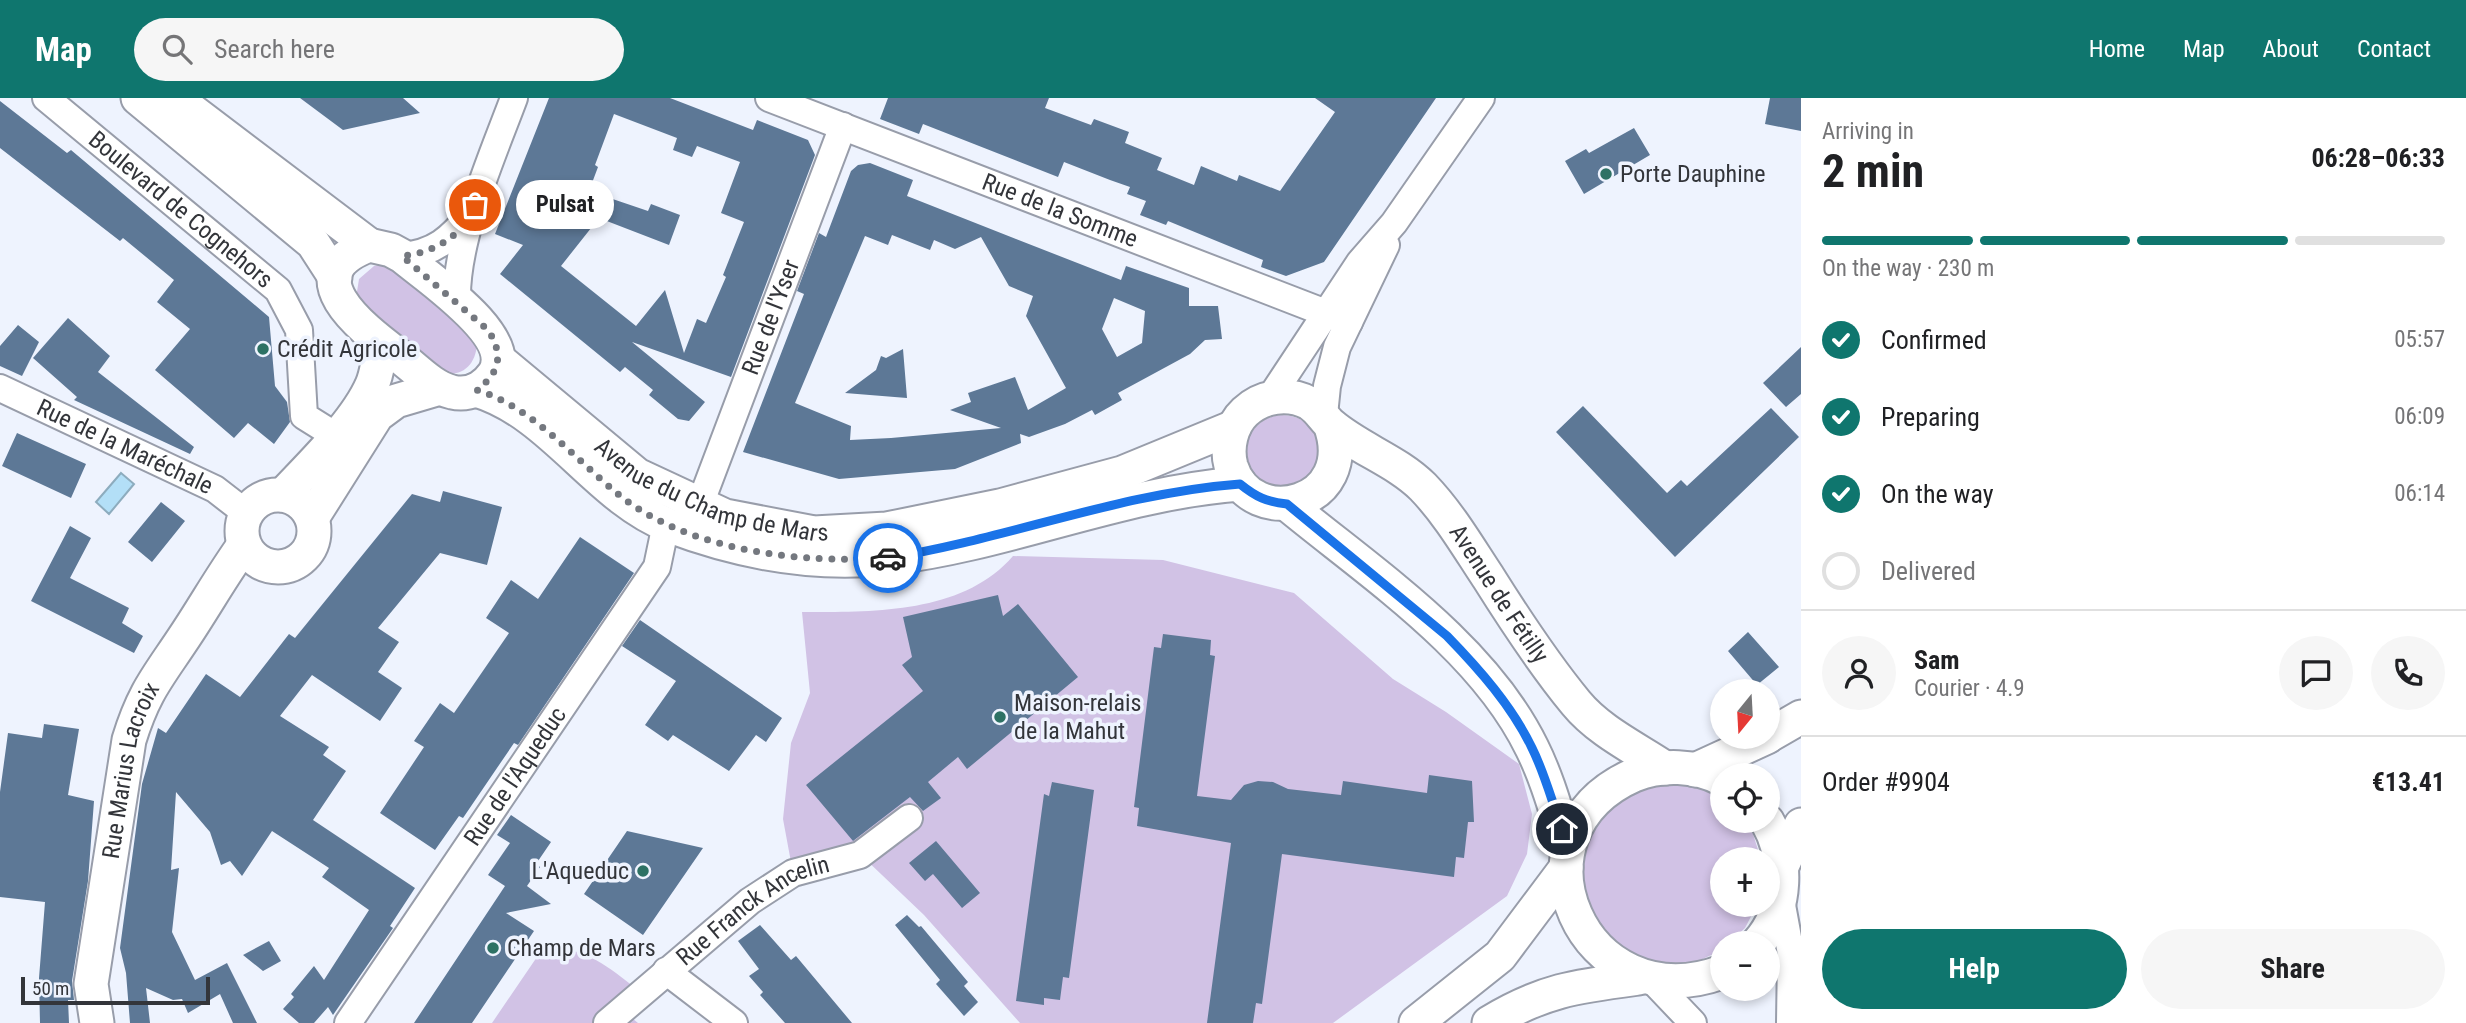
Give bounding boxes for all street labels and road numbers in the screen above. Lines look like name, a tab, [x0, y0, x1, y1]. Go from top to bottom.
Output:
street label: Boulevard de Cognehors	[83, 125, 279, 294]
street label: Rue de la Somme	[978, 168, 1142, 253]
street label: Rue de l'Yser	[736, 256, 805, 379]
street label: Rue de la Maréchale	[32, 393, 217, 500]
street label: Avenue du Champ de Mars	[589, 432, 829, 547]
street label: Avenue de Fétilly	[1444, 519, 1555, 668]
street label: Rue Marius Lacroix	[97, 677, 165, 861]
street label: Rue de l'Aqueduc	[458, 702, 572, 851]
street label: Rue Franck Ancelin	[671, 850, 832, 971]

